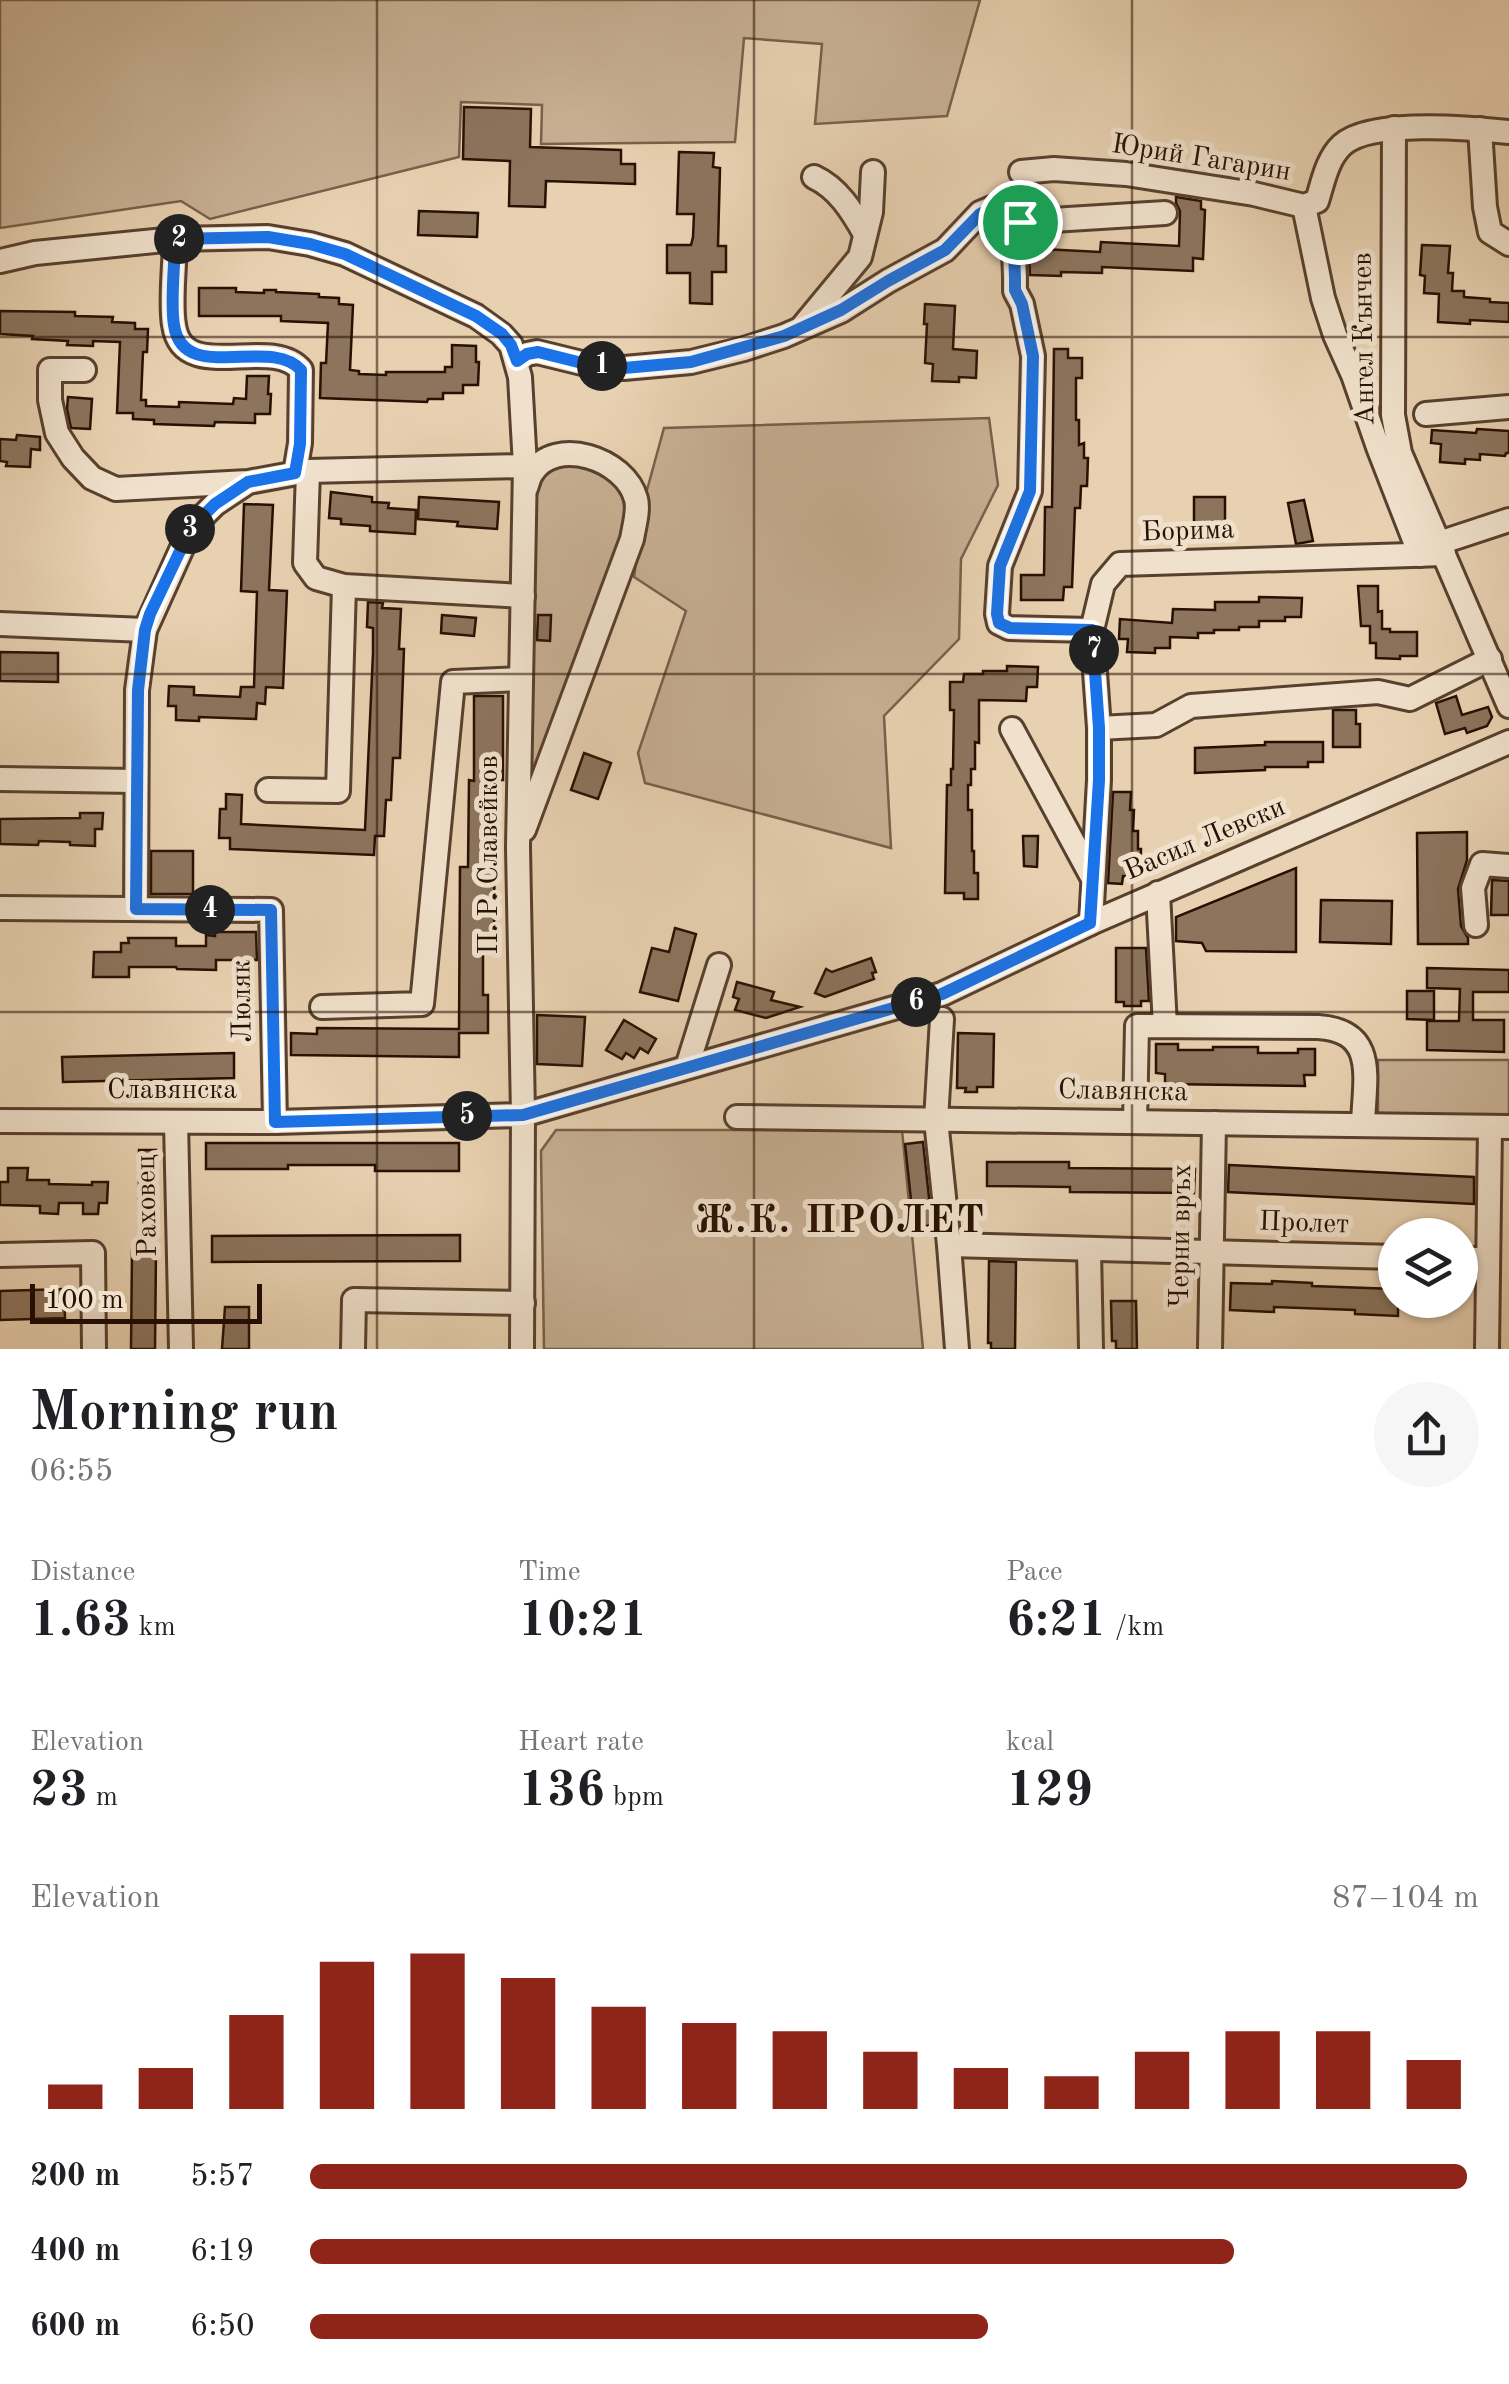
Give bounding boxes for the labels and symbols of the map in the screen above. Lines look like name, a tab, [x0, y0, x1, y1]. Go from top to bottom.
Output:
street label: Юрий Гагарин	[1109, 131, 1293, 187]
pin	[978, 180, 1063, 265]
pin: 2	[154, 214, 204, 264]
street label: Ангел Кънчев	[1349, 252, 1381, 426]
pin: 1	[577, 341, 627, 391]
pin: 3	[165, 504, 215, 554]
street label: Борима	[1141, 516, 1235, 548]
pin: 7	[1069, 625, 1119, 675]
street label: П. Р. Славейков	[476, 755, 504, 955]
street label: Васил Левски	[1120, 794, 1290, 886]
pin: 4	[185, 885, 235, 935]
street label: Люляк	[228, 959, 258, 1043]
pin: 6	[891, 977, 941, 1027]
street label: Славянска	[107, 1077, 237, 1105]
street label: Славянска	[1058, 1077, 1188, 1107]
pin: 5	[442, 1091, 492, 1141]
street label: Раховец	[133, 1154, 163, 1257]
street label: Черни връх	[1167, 1163, 1197, 1309]
district label: Ж.К. ПРОЛЕТ	[696, 1203, 986, 1241]
street label: Пролет	[1258, 1208, 1350, 1240]
scale bar	[30, 1279, 262, 1324]

